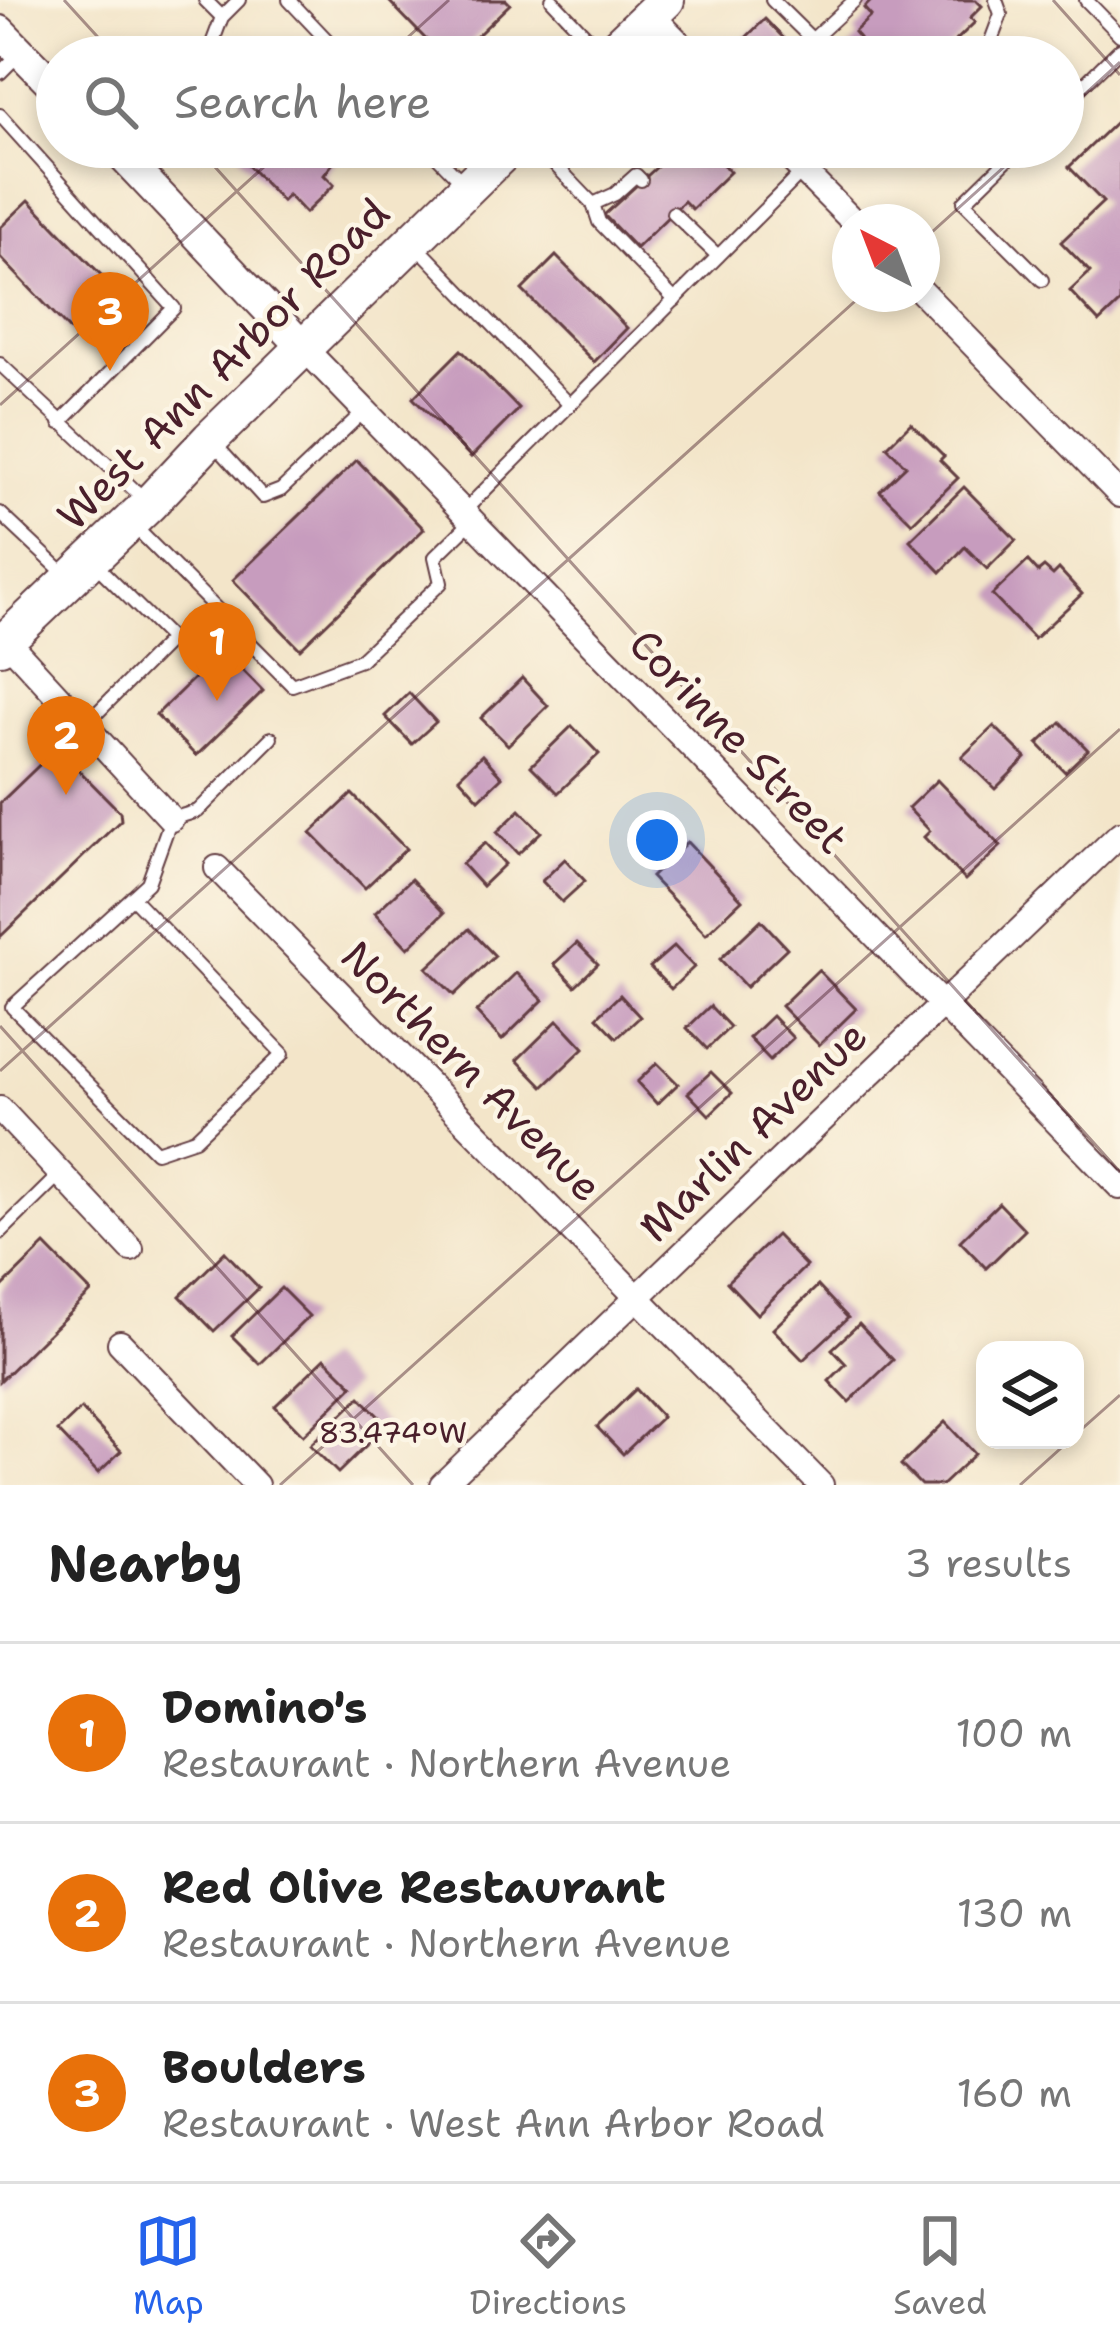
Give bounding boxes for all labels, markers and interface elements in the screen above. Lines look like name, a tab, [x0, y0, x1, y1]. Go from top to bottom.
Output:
search box	[36, 36, 1084, 168]
icon: search	[78, 69, 144, 135]
text: Search here	[174, 72, 431, 132]
street label: West Ann Arbor Road	[45, 186, 401, 542]
north arrow	[832, 204, 940, 312]
pin: 3	[71, 272, 149, 371]
pin: 1	[178, 602, 256, 701]
street label: Corinne Street	[617, 616, 861, 866]
pin: 2	[27, 696, 105, 795]
your location	[627, 810, 687, 870]
street label: Northern Avenue	[329, 928, 615, 1214]
street label: Marlin Avenue	[627, 1008, 879, 1254]
map controls	[976, 1341, 1084, 1449]
button: layers	[976, 1341, 1084, 1449]
text: 83.474°W	[319, 1412, 467, 1453]
text: Nearby	[48, 1529, 243, 1597]
text: 3 results	[905, 1537, 1072, 1589]
text: Domino's	[162, 1677, 367, 1737]
text: 1	[78, 1707, 96, 1759]
text: 100 m	[956, 1707, 1072, 1759]
text: Restaurant · Northern Avenue	[162, 1737, 731, 1789]
text: Red Olive Restaurant	[162, 1857, 666, 1917]
text: 2	[73, 1887, 101, 1939]
text: 130 m	[957, 1887, 1072, 1939]
text: Restaurant · Northern Avenue	[162, 1917, 731, 1969]
text: Boulders	[162, 2037, 366, 2097]
text: 3	[73, 2067, 101, 2119]
text: 160 m	[957, 2067, 1072, 2119]
text: Restaurant · West Ann Arbor Road	[162, 2097, 825, 2149]
tab: Map	[133, 2208, 204, 2325]
tab: Directions	[470, 2208, 627, 2325]
tab: Saved	[893, 2208, 987, 2325]

